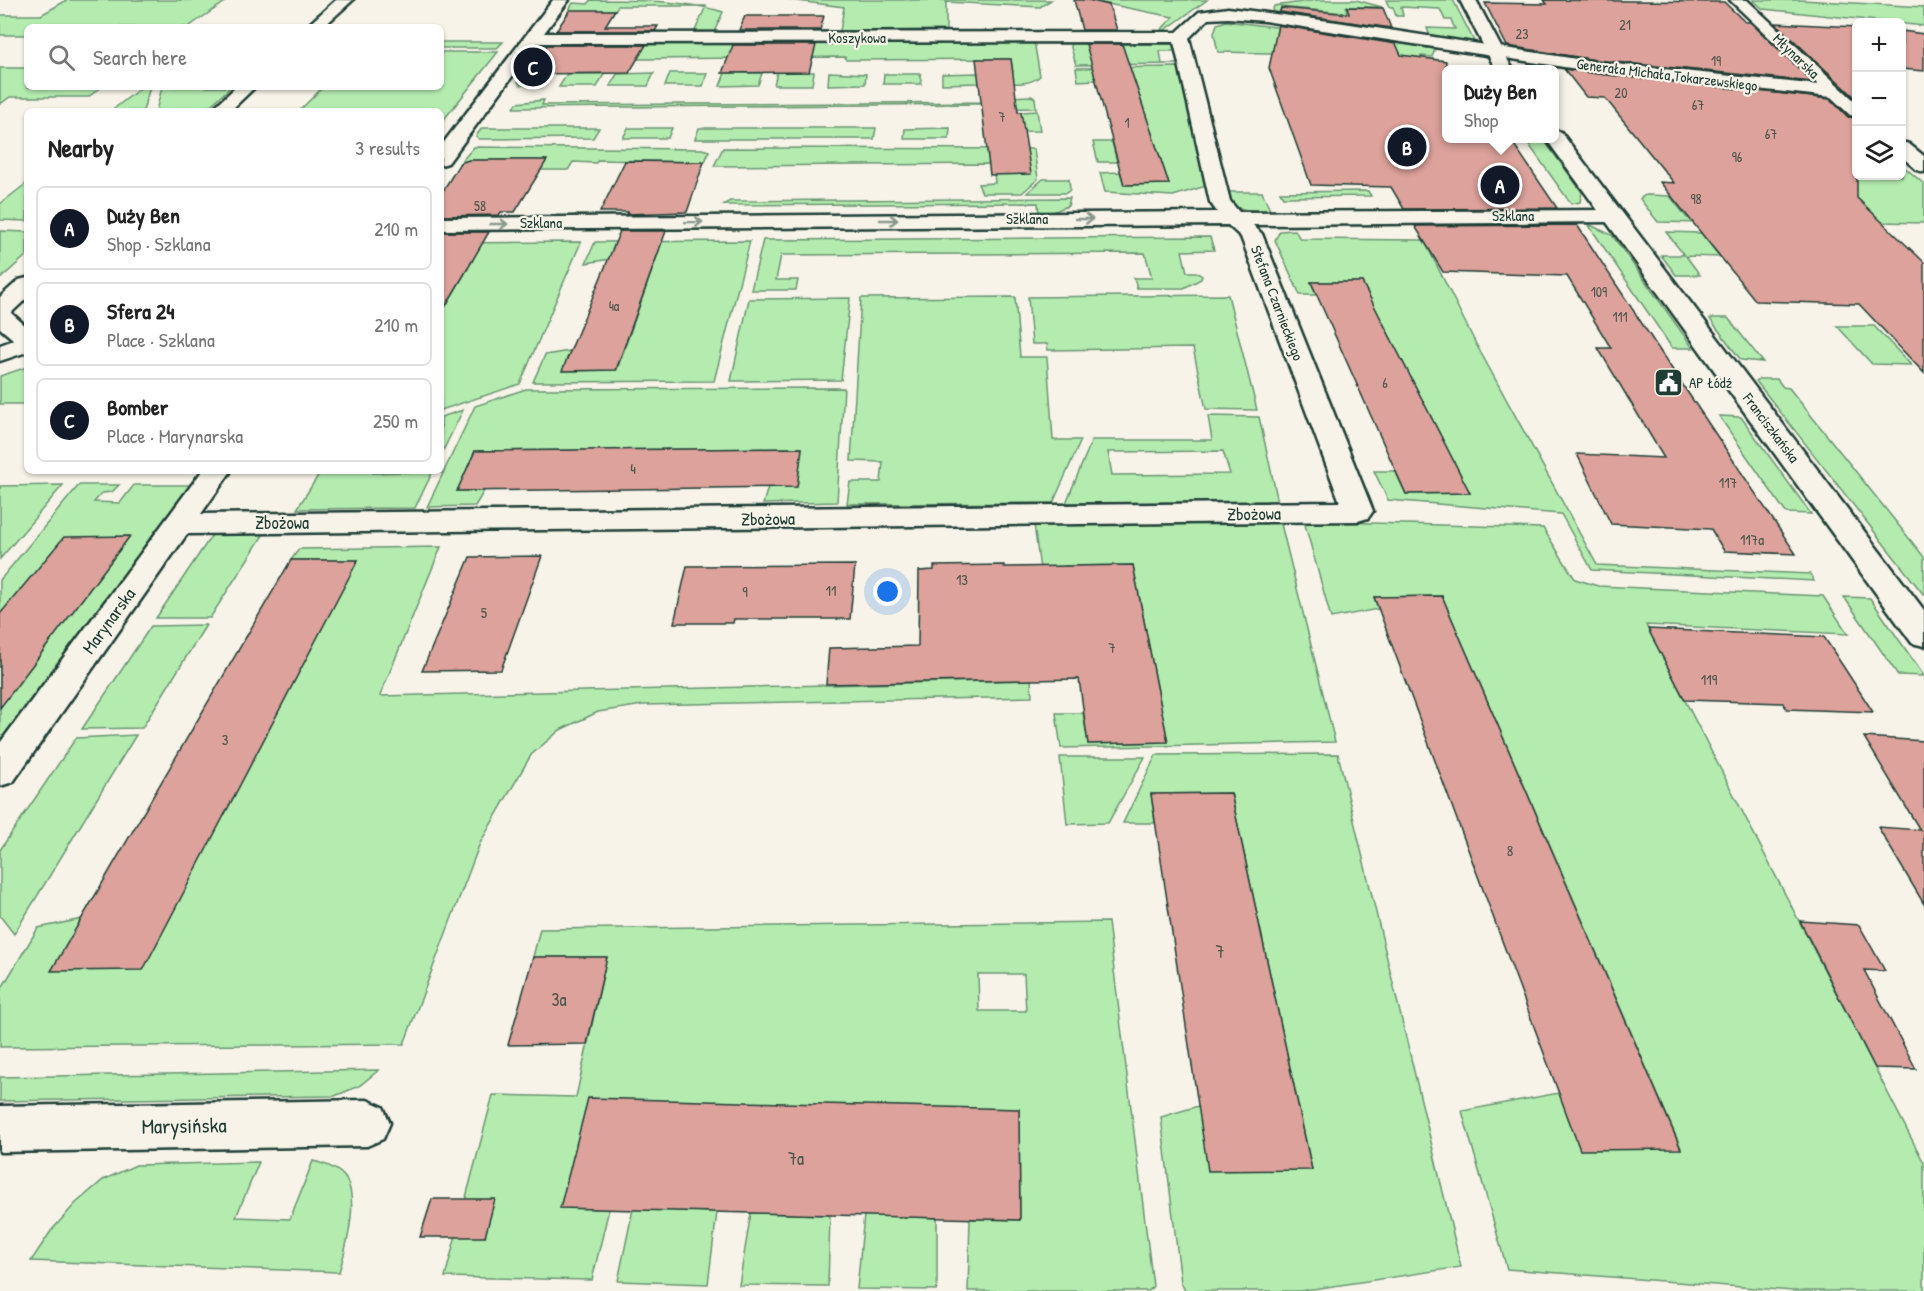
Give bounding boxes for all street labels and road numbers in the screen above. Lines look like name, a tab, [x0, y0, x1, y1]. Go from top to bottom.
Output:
street label: Koszykowa	[828, 27, 886, 48]
street label: Młynarska	[1768, 28, 1824, 83]
street label: Generała Michała Tokarzewskiego	[1575, 53, 1759, 96]
street label: Szklana	[1492, 205, 1534, 226]
street label: Szklana	[1006, 208, 1048, 229]
street label: Szklana	[520, 212, 562, 233]
street label: Stefana Czarnieckiego	[1246, 242, 1309, 363]
street label: Franciszkańska	[1738, 388, 1805, 467]
street label: Zbożowa	[1227, 501, 1281, 526]
street label: Zbożowa	[741, 506, 795, 531]
street label: Zbożowa	[255, 510, 309, 535]
street label: Marynarska	[76, 583, 141, 659]
street label: Marysińska	[141, 1110, 227, 1141]

